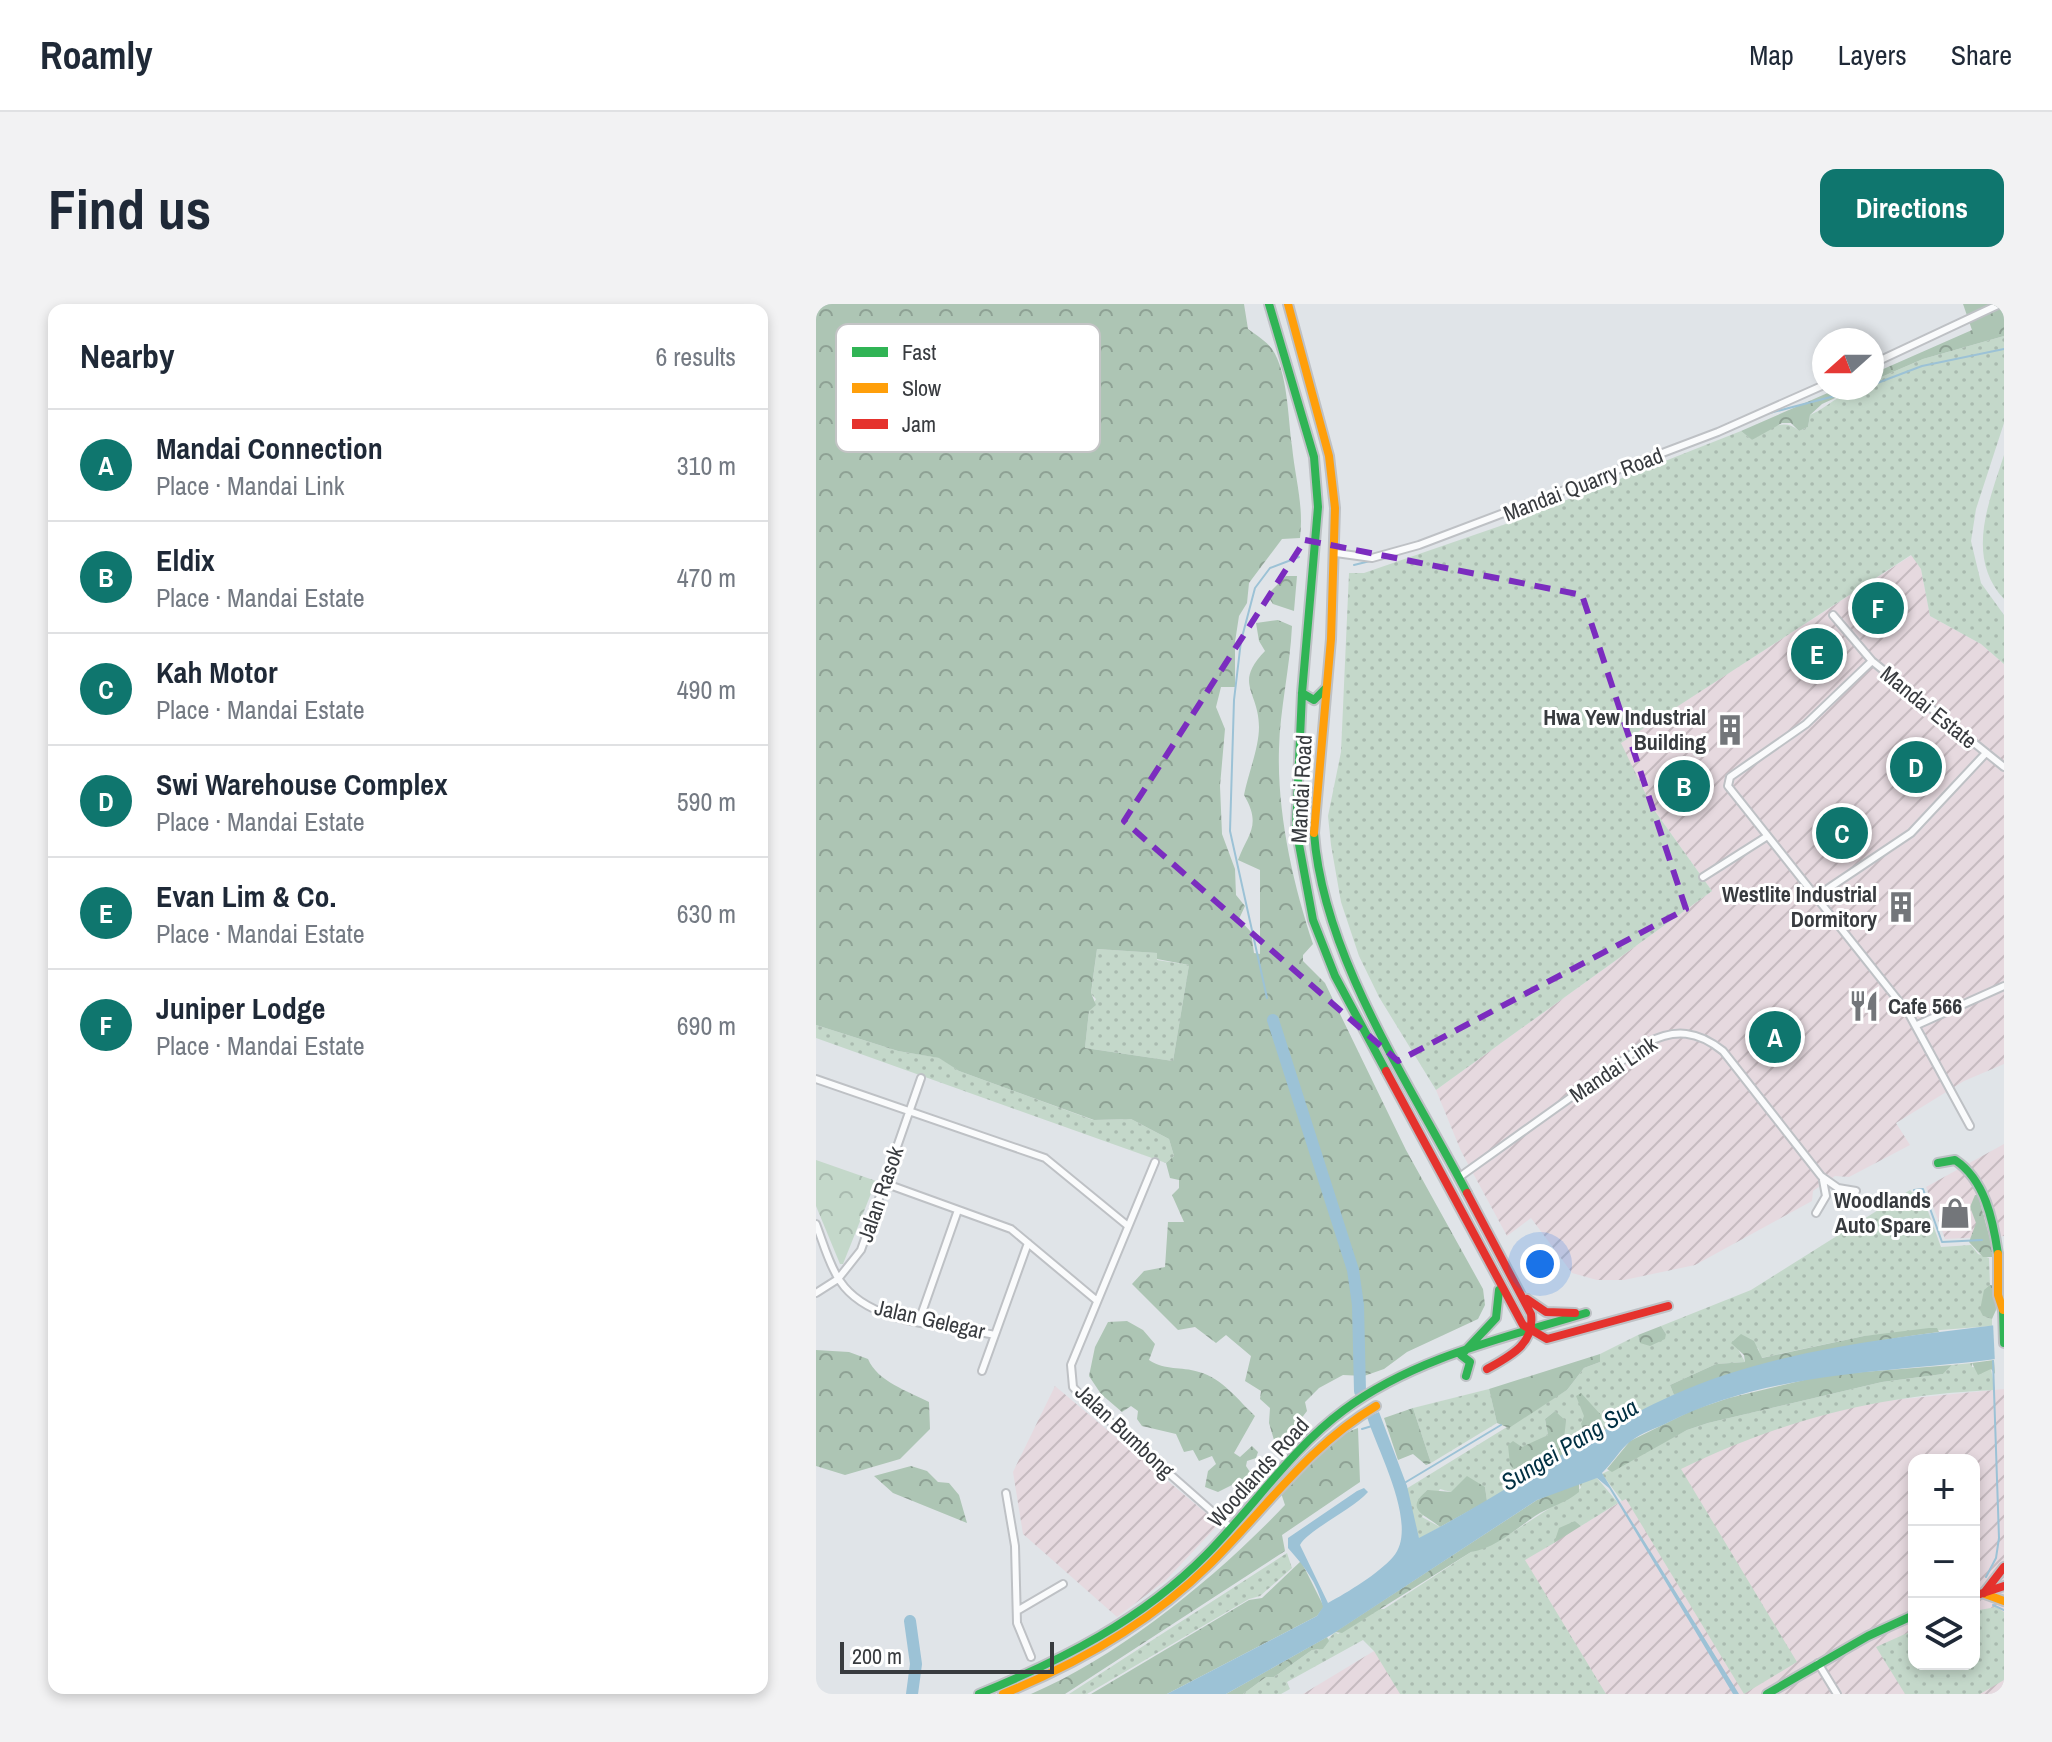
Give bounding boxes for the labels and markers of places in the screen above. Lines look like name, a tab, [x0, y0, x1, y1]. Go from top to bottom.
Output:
pin: F	[1852, 578, 1904, 638]
pin: E	[1791, 624, 1843, 684]
place label: Hwa Yew Industrial Building	[1543, 702, 1706, 757]
building icon: Hwa Yew Industrial Building	[1713, 713, 1747, 747]
pin: D	[1890, 737, 1942, 797]
pin: B	[1658, 756, 1710, 816]
pin: C	[1816, 803, 1868, 863]
place label: Westlite Industrial Dormitory	[1722, 879, 1877, 934]
building icon: Westlite Industrial Dormitory	[1884, 890, 1918, 924]
restaurant icon: Cafe 566	[1847, 989, 1881, 1023]
place label: Cafe 566	[1888, 991, 1962, 1021]
pin: A	[1749, 1007, 1801, 1067]
place label: Woodlands Auto Spare	[1834, 1185, 1931, 1240]
shop icon: Woodlands Auto Spare	[1938, 1196, 1972, 1230]

